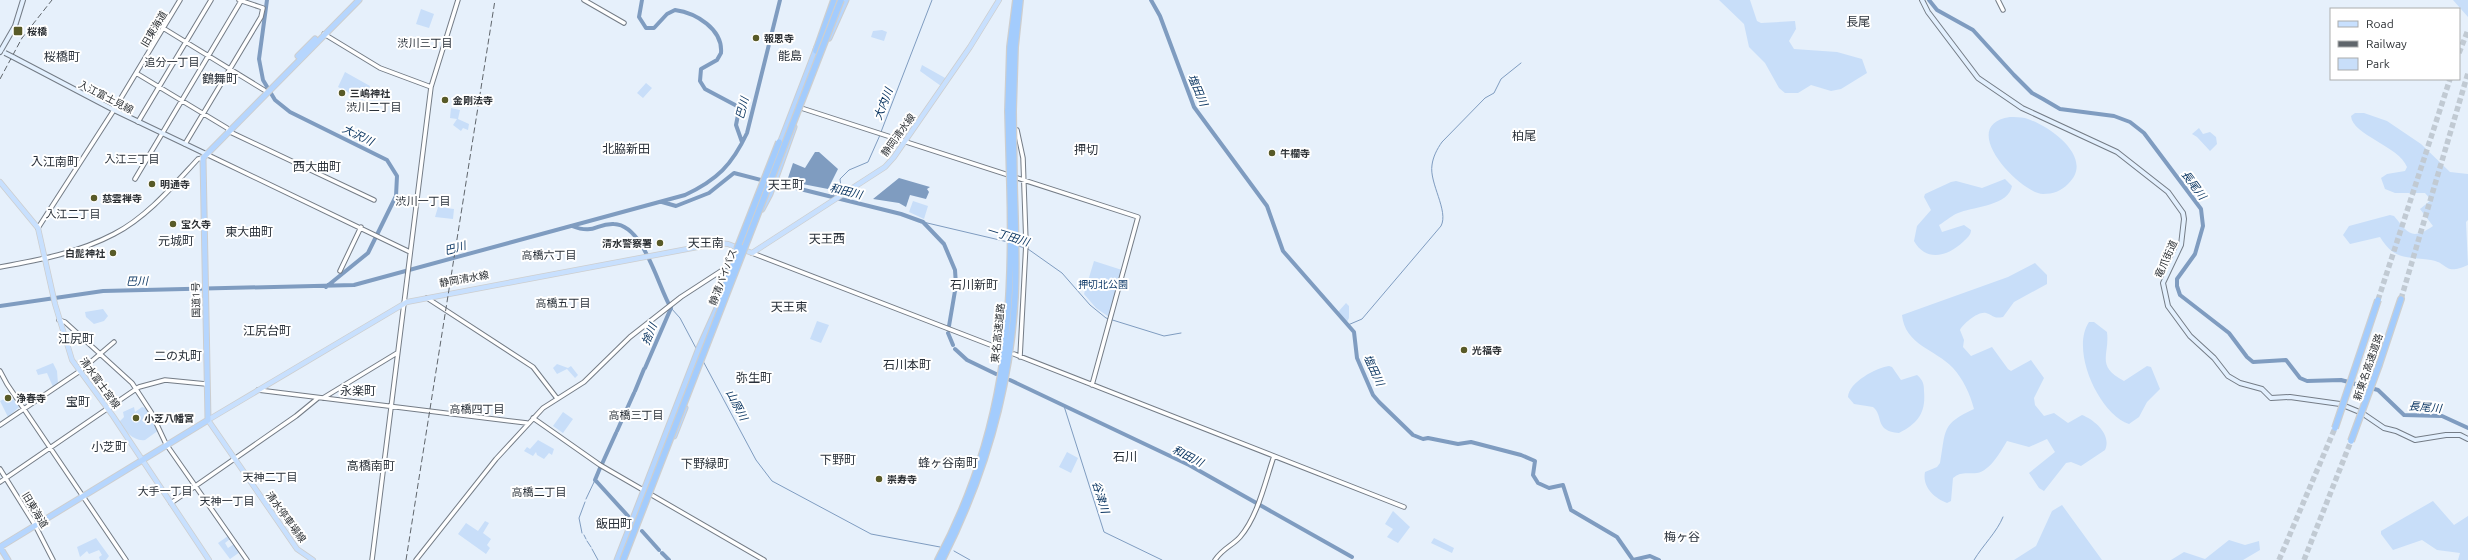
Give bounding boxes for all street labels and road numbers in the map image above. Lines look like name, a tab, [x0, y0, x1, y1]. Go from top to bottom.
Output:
street label: 旧東海道	[139, 9, 169, 49]
street label: 入江富士見線	[77, 78, 135, 116]
street label: 静岡清水線	[879, 112, 917, 158]
street label: 竜爪街道	[2153, 238, 2179, 280]
street label: 静清バイパス	[707, 247, 739, 307]
street label: 静岡清水線	[438, 269, 490, 289]
street label: 国道1号	[190, 282, 202, 318]
street label: 東名高速道路	[989, 303, 1007, 363]
street label: 新東名高速道路	[2351, 332, 2385, 402]
street label: 清水富士宮線	[78, 355, 122, 411]
street label: 清水停車場線	[264, 489, 308, 545]
street label: 旧東海道	[20, 490, 50, 530]

